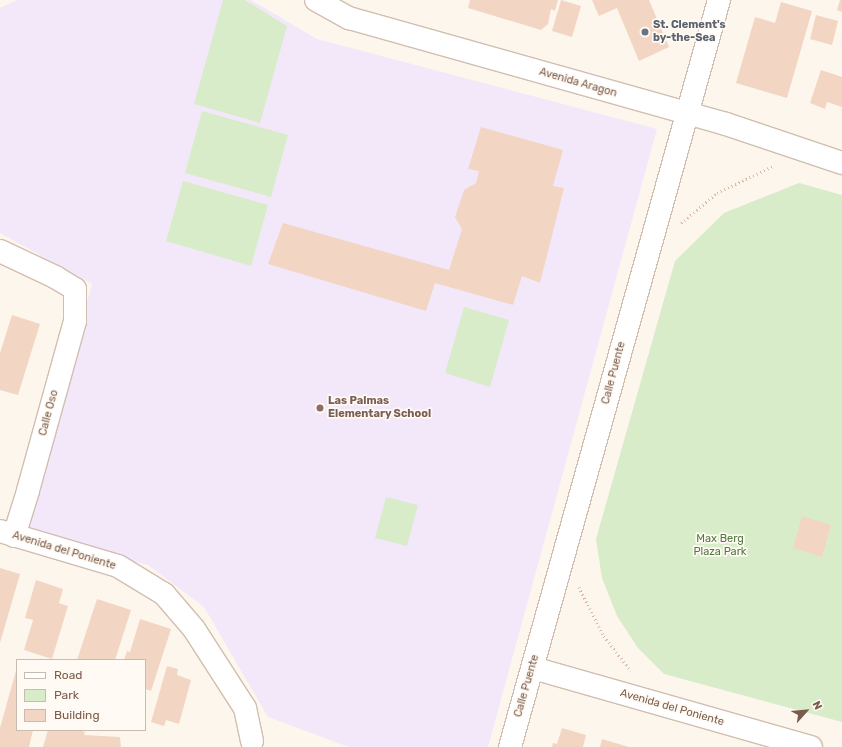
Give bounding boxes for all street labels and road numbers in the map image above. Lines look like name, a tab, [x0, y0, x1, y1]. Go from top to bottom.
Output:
street label: Avenida Aragon	[537, 66, 619, 100]
street label: Calle Puente	[599, 340, 629, 406]
street label: Calle Oso	[37, 389, 61, 437]
street label: Avenida del Poniente	[11, 529, 117, 573]
street label: Calle Puente	[512, 653, 542, 719]
street label: Avenida del Poniente	[618, 687, 726, 729]

